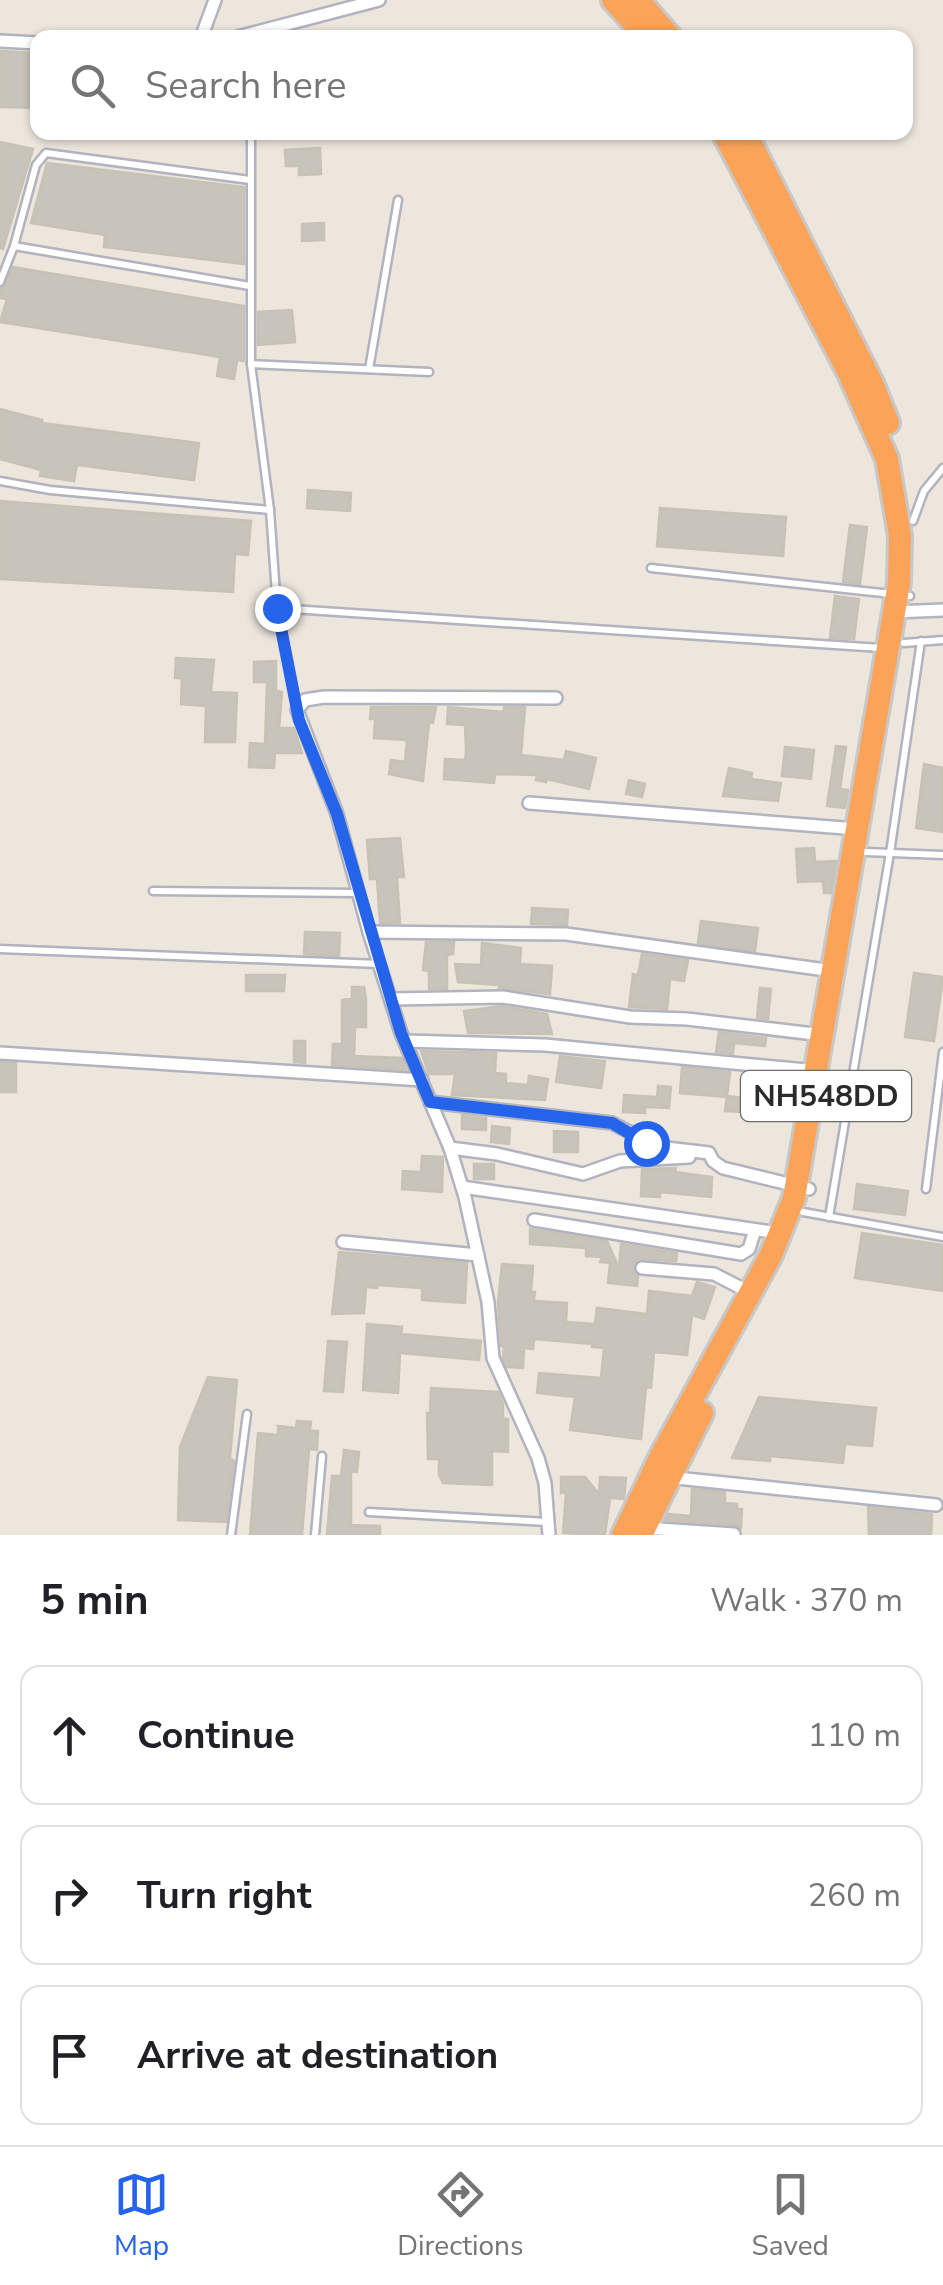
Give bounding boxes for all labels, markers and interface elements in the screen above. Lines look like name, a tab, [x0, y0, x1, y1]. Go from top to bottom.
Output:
search box	[30, 30, 913, 140]
icon: search	[65, 58, 120, 113]
text: Search here	[145, 60, 346, 111]
route end	[255, 586, 301, 632]
road number: NH548DD	[741, 1071, 911, 1121]
route start	[624, 1121, 670, 1167]
text: 5 min	[40, 1572, 149, 1629]
text: Walk · 370 m	[710, 1579, 903, 1622]
icon: ahead	[42, 1708, 97, 1763]
text: Continue	[137, 1710, 295, 1761]
text: 110 m	[808, 1714, 901, 1757]
icon: right	[42, 1868, 97, 1923]
text: Turn right	[137, 1870, 312, 1921]
text: 260 m	[808, 1874, 901, 1917]
icon: arrive	[42, 2028, 97, 2083]
text: Arrive at destination	[137, 2030, 498, 2081]
tab: Map	[114, 2167, 169, 2265]
tab: Directions	[397, 2167, 523, 2265]
tab: Saved	[752, 2167, 829, 2265]

